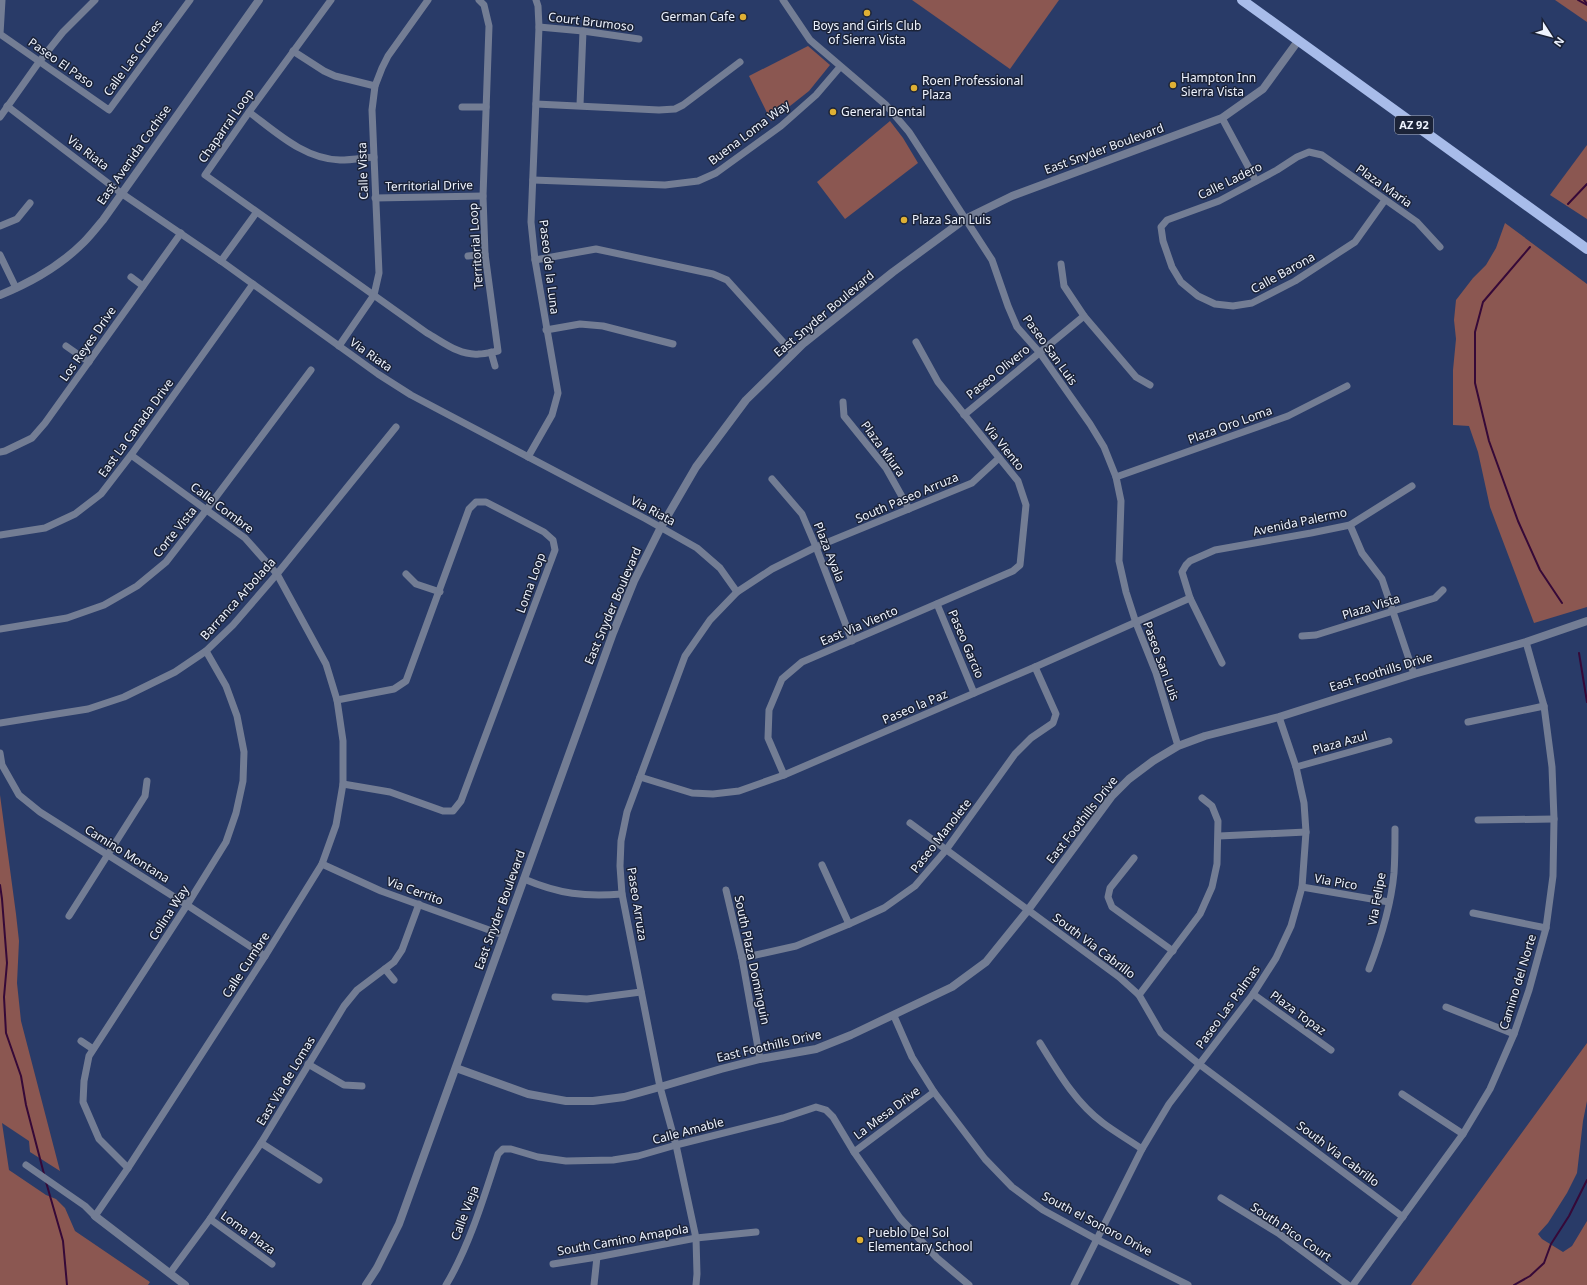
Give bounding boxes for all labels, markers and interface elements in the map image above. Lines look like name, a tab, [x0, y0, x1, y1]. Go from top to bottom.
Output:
street label: Court Brumoso	[547, 8, 635, 35]
place label: German Cafe	[661, 8, 735, 25]
marker: Boys and Girls Club of Sierra Vista	[862, 8, 872, 18]
marker: German Cafe	[738, 12, 748, 22]
street label: Calle Las Cruces	[99, 16, 166, 99]
north arrow	[1531, 16, 1571, 56]
place label: Boys and Girls Club of Sierra Vista	[813, 17, 921, 48]
street label: Paseo El Paso	[25, 34, 98, 92]
text: N	[1551, 34, 1568, 50]
place label: Hampton Inn Sierra Vista	[1181, 69, 1256, 100]
place label: Roen Professional Plaza	[922, 72, 1023, 103]
marker: Hampton Inn Sierra Vista	[1168, 80, 1178, 90]
marker: Roen Professional Plaza	[909, 83, 919, 93]
street label: Chaparral Loop	[194, 85, 257, 166]
street label: Buena Loma Way	[705, 96, 794, 169]
street label: East Avenida Cochise	[93, 101, 175, 208]
place label: General Dental	[841, 103, 925, 120]
marker: General Dental	[828, 107, 838, 117]
road number: AZ 92	[1395, 116, 1433, 134]
street label: East Snyder Boulevard	[1042, 119, 1166, 178]
street label: Via Riata	[64, 131, 113, 174]
street label: Calle Vista	[353, 142, 372, 200]
street label: Calle Ladero	[1195, 158, 1265, 203]
street label: Plaza Maria	[1353, 160, 1416, 211]
street label: Territorial Drive	[385, 176, 473, 195]
street label: Territorial Loop	[464, 202, 487, 290]
place label: Plaza San Luis	[912, 211, 991, 228]
marker: Plaza San Luis	[899, 215, 909, 225]
street label: Paseo de la Luna	[535, 219, 564, 315]
street label: Calle Barona	[1248, 248, 1318, 297]
street label: East Snyder Boulevard	[770, 267, 877, 361]
street label: Los Reyes Drive	[55, 303, 120, 385]
street label: Paseo San Luis	[1019, 311, 1082, 389]
street label: Via Riata	[347, 334, 396, 375]
street label: Paseo Olivero	[962, 341, 1033, 403]
street label: East La Canada Drive	[94, 375, 177, 480]
street label: Plaza Oro Loma	[1185, 401, 1274, 448]
street label: Plaza Miura	[857, 417, 910, 480]
street label: Via Viento	[980, 419, 1029, 474]
street label: South Paseo Arruza	[853, 468, 961, 527]
street label: Calle Combre	[187, 478, 258, 537]
street label: Via Riata	[628, 492, 679, 529]
street label: Corte Vista	[149, 503, 200, 561]
street label: Avenida Palermo	[1251, 503, 1348, 540]
street label: Plaza Ayala	[810, 519, 849, 584]
street label: East Snyder Boulevard	[580, 544, 645, 667]
street label: Loma Loop	[512, 550, 549, 615]
street label: Barranca Arbolada	[196, 554, 279, 643]
street label: Plaza Vista	[1340, 590, 1402, 623]
street label: East Via Viento	[817, 602, 900, 650]
street label: Paseo Garcio	[944, 607, 989, 681]
street label: Paseo San Luis	[1139, 619, 1184, 703]
street label: East Foothills Drive	[1327, 648, 1435, 695]
street label: Paseo la Paz	[880, 685, 950, 728]
street label: Plaza Azul	[1310, 727, 1369, 758]
street label: East Foothills Drive	[1042, 772, 1121, 867]
street label: Paseo Manolete	[906, 795, 975, 876]
street label: Camino Montana	[82, 821, 173, 887]
street label: East Snyder Boulevard	[470, 848, 529, 972]
street label: Paseo Arruza	[623, 866, 652, 942]
street label: Via Pico	[1313, 869, 1359, 894]
street label: Via Felipe	[1363, 871, 1390, 927]
street label: Via Cerrito	[384, 872, 446, 909]
street label: Colina Way	[145, 881, 193, 943]
street label: South Plaza Dominguin	[730, 894, 775, 1026]
street label: South Via Cabrillo	[1049, 909, 1139, 982]
street label: Calle Cumbre	[218, 928, 273, 1001]
street label: Camino del Norte	[1495, 932, 1540, 1032]
street label: Paseo Las Palmas	[1191, 961, 1264, 1052]
street label: Plaza Topaz	[1267, 986, 1330, 1039]
street label: East Foothills Drive	[715, 1025, 823, 1066]
street label: East Via de Lomas	[252, 1033, 319, 1129]
street label: La Mesa Drive	[850, 1082, 924, 1143]
street label: Calle Amable	[650, 1113, 726, 1148]
street label: South Via Cabrillo	[1293, 1117, 1383, 1190]
street label: Calle Vieja	[446, 1183, 483, 1243]
street label: South el Sonoro Drive	[1039, 1187, 1155, 1260]
street label: South Pico Court	[1247, 1198, 1336, 1265]
street label: Loma Plaza	[217, 1207, 279, 1258]
street label: South Camino Amapola	[556, 1220, 690, 1259]
place label: Pueblo Del Sol Elementary School	[868, 1224, 973, 1255]
marker: Pueblo Del Sol Elementary School	[855, 1235, 865, 1245]

